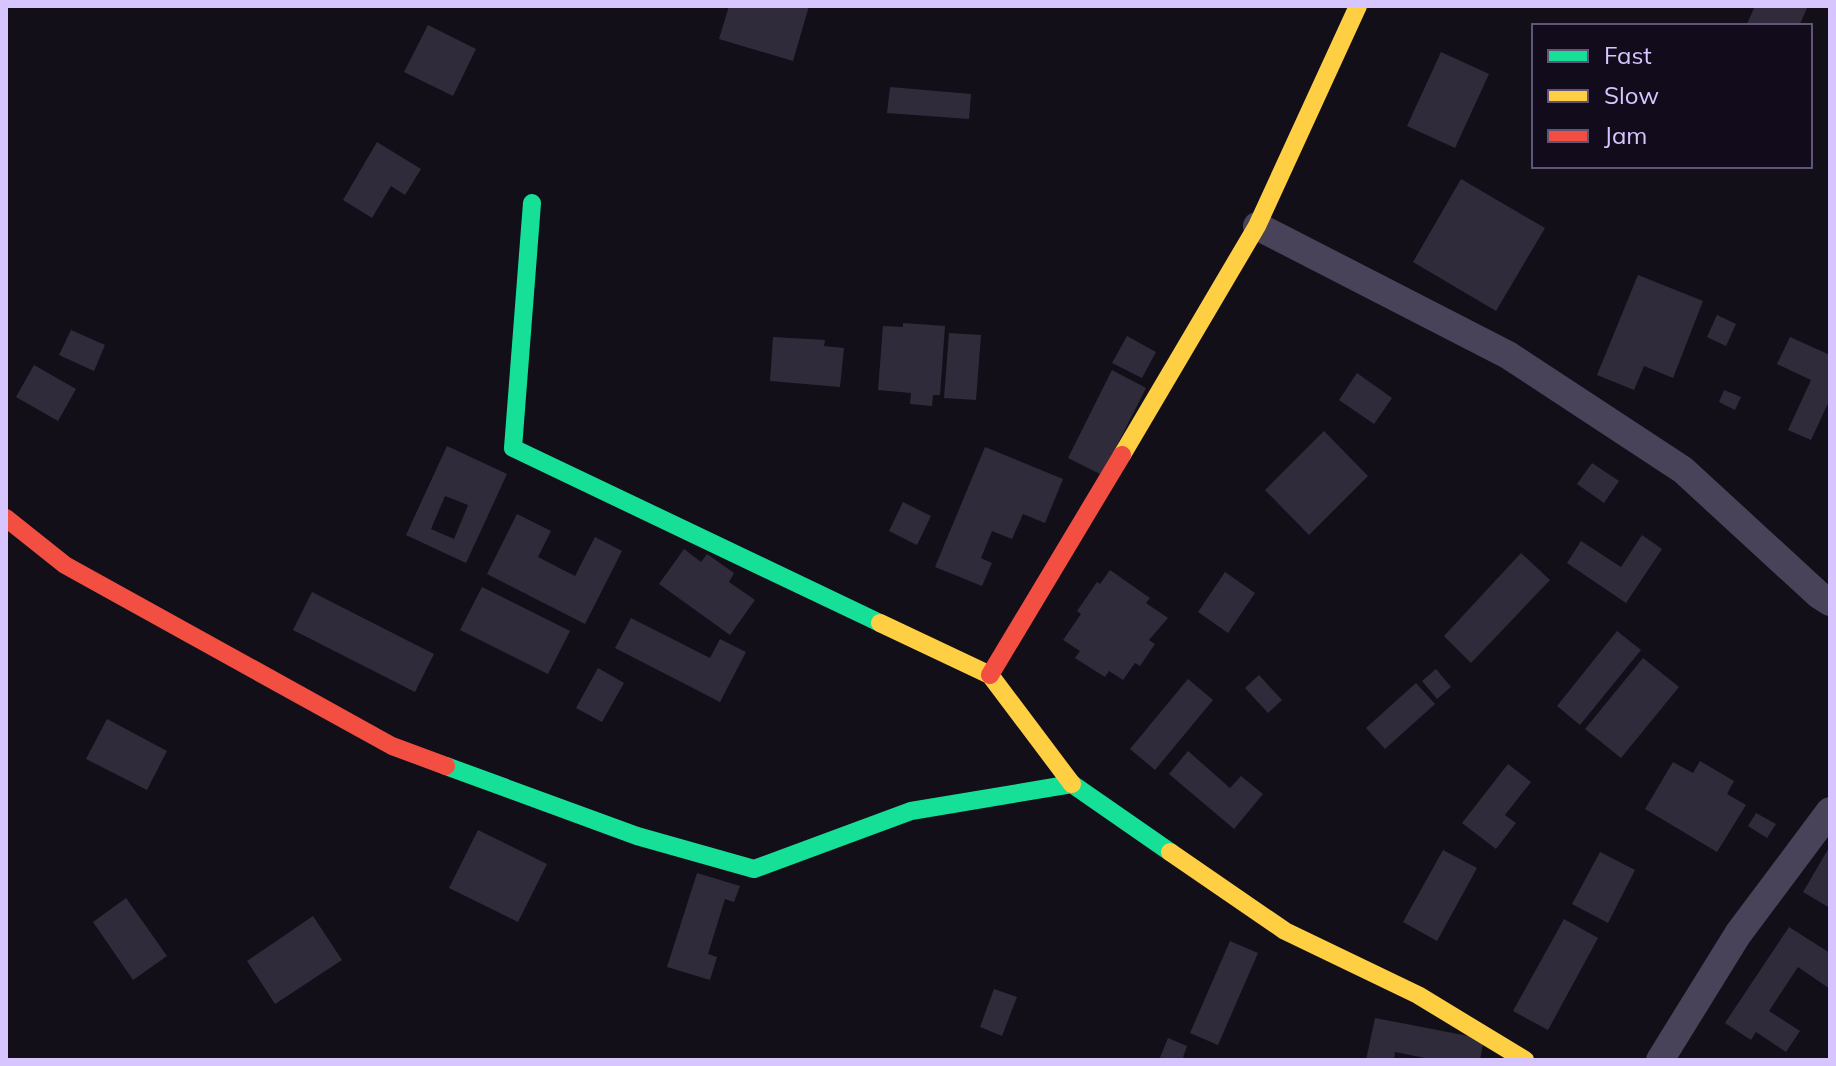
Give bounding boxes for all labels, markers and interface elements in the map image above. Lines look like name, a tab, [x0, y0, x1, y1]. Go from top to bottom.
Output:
legend	[1532, 24, 1812, 168]
text: Fast	[1604, 40, 1652, 70]
text: Slow	[1604, 80, 1659, 110]
text: Jam	[1604, 120, 1647, 150]

